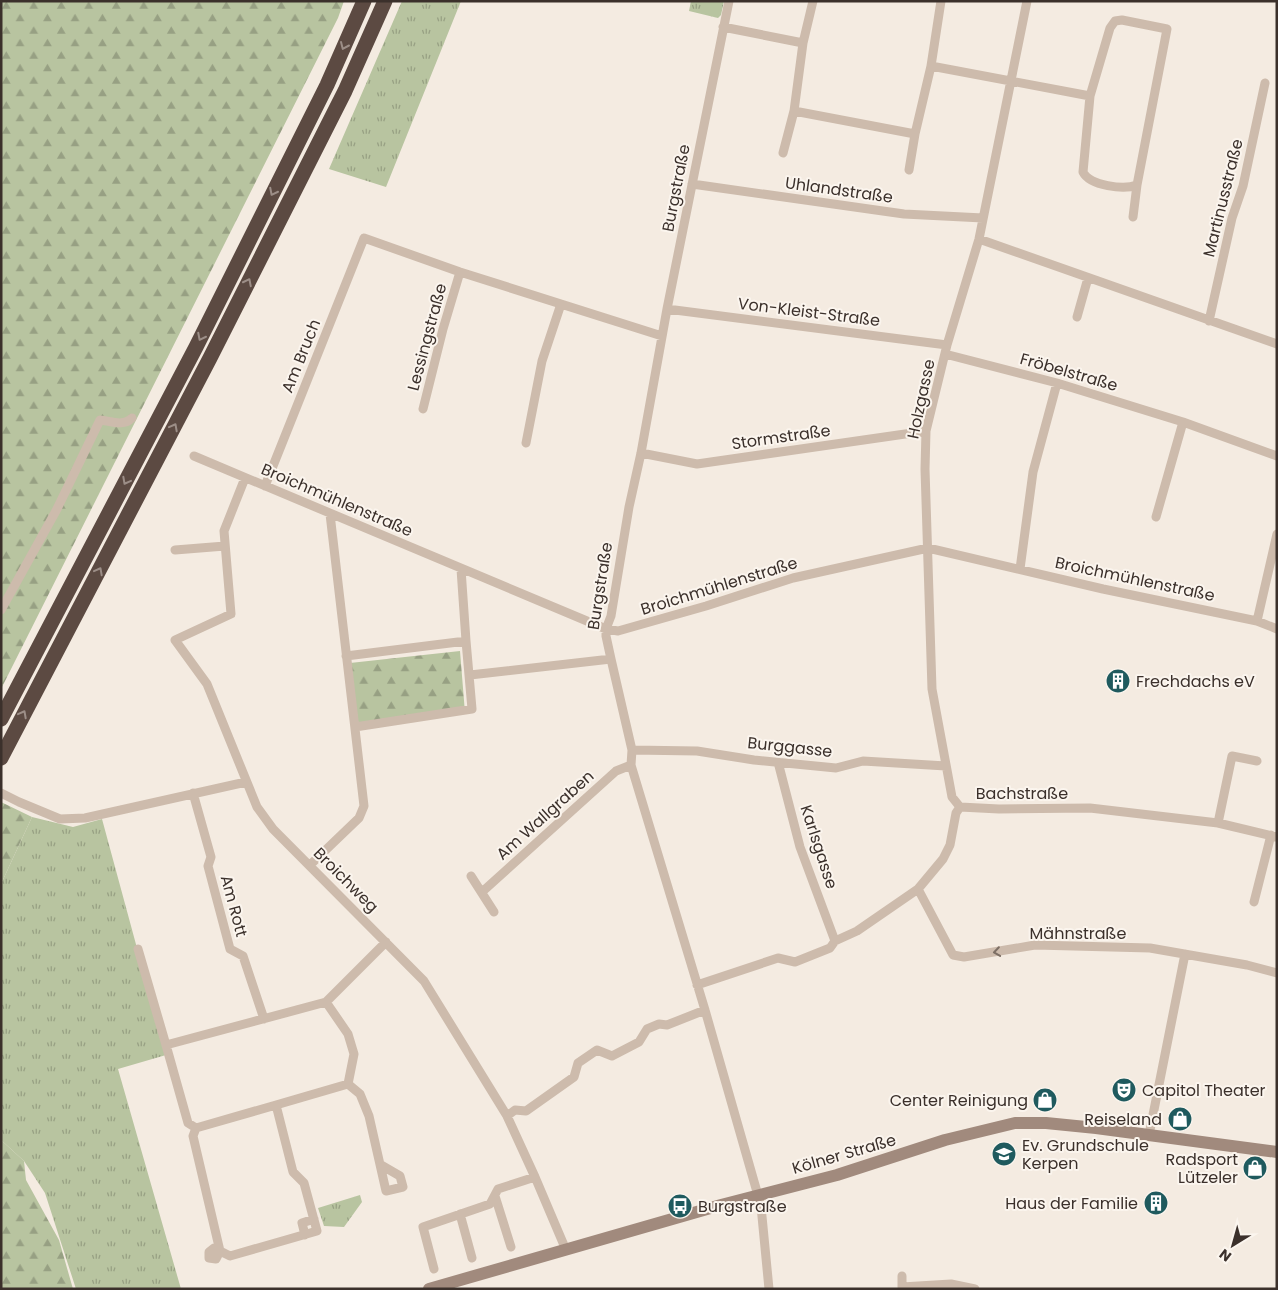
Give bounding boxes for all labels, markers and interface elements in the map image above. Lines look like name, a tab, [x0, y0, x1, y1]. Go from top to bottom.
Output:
one-way arrow	[340, 41, 351, 50]
street label: Martinusstraße	[1197, 136, 1249, 259]
street label: Burgstraße	[656, 142, 696, 234]
street label: Uhlandstraße	[784, 171, 894, 209]
one-way arrow	[269, 187, 280, 196]
one-way arrow	[242, 278, 253, 287]
street label: Lessingstraße	[402, 281, 452, 393]
street label: Von-Kleist-Straße	[736, 292, 882, 332]
street label: Am Bruch	[276, 316, 326, 396]
one-way arrow	[197, 332, 207, 341]
street label: Fröbelstraße	[1017, 347, 1121, 397]
street label: Holzgasse	[901, 357, 941, 441]
street label: Stormstraße	[730, 419, 832, 455]
one-way arrow	[168, 423, 178, 432]
street label: Broichmühlenstraße	[258, 458, 416, 542]
one-way arrow	[122, 476, 132, 485]
street label: Burgstraße	[582, 540, 618, 632]
street label: Broichmühlenstraße	[638, 551, 800, 621]
street label: Broichmühlenstraße	[1053, 551, 1217, 607]
one-way arrow	[93, 567, 103, 576]
building icon: Frechdachs eV	[1105, 668, 1131, 694]
place label: Frechdachs eV	[1136, 670, 1255, 693]
one-way arrow	[17, 711, 27, 720]
street label: Burggasse	[746, 731, 834, 763]
street label: Am Wallgraben	[491, 765, 599, 865]
street label: Bachstraße	[976, 782, 1068, 805]
street label: Karlsgasse	[795, 802, 843, 892]
street label: Broichweg	[308, 842, 384, 918]
street label: Am Rott	[215, 873, 253, 940]
street label: Mähnstraße	[1030, 922, 1126, 945]
one-way arrow	[993, 946, 1001, 957]
theatre icon: Capitol Theater	[1111, 1077, 1137, 1103]
place label: Capitol Theater	[1142, 1079, 1266, 1102]
shop icon: Center Reinigung	[1032, 1087, 1058, 1113]
place label: Center Reinigung	[890, 1089, 1028, 1112]
shop icon: Reiseland	[1167, 1106, 1193, 1132]
place label: Reiseland	[1084, 1108, 1162, 1131]
street label: Kölner Straße	[789, 1128, 899, 1180]
place label: Ev. Grundschule Kerpen	[1022, 1134, 1149, 1175]
school or university icon: Ev. Grundschule Kerpen	[991, 1141, 1017, 1167]
place label: Radsport Lützeler	[1165, 1148, 1238, 1189]
shop icon: Radsport Lützeler	[1242, 1155, 1268, 1181]
building icon: Haus der Familie	[1143, 1190, 1169, 1216]
place label: Haus der Familie	[1005, 1192, 1138, 1215]
bus stop icon: Burgstraße	[667, 1193, 693, 1219]
place label: Burgstraße	[698, 1195, 787, 1218]
north arrow	[1208, 1220, 1258, 1270]
text: N	[1215, 1244, 1235, 1267]

